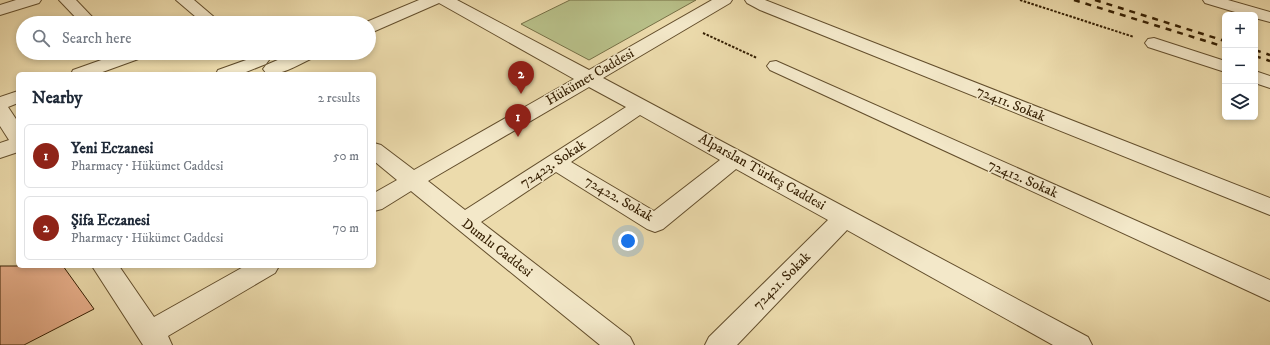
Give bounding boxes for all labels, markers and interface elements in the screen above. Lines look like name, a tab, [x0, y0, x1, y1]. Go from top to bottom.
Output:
map controls	[1222, 12, 1258, 120]
button: +	[1222, 12, 1258, 48]
search box	[16, 16, 376, 60]
icon: search	[30, 27, 52, 49]
text: Search here	[62, 29, 131, 48]
street label: Hükümet Caddesi	[543, 44, 638, 110]
button: −	[1222, 48, 1258, 84]
pin: 2	[508, 61, 534, 94]
street label: 72411. Sokak	[974, 82, 1048, 126]
button: layers	[1222, 84, 1258, 120]
text: Nearby	[32, 87, 82, 109]
text: 2 results	[318, 90, 360, 106]
pin: 1	[505, 104, 531, 137]
street label: Alparslan Türkeş Caddesi	[695, 130, 829, 215]
street label: 72423. Sokak	[517, 136, 589, 192]
text: Yeni Eczanesi	[71, 139, 153, 158]
text: 1	[44, 148, 48, 164]
text: 50 m	[333, 148, 359, 164]
street label: 72412. Sokak	[985, 156, 1061, 202]
text: Pharmacy · Hükümet Caddesi	[71, 158, 223, 174]
street label: 72422. Sokak	[581, 172, 657, 226]
text: Şifa Eczanesi	[71, 211, 150, 230]
street label: Dumlu Caddesi	[458, 215, 536, 281]
text: 2	[43, 220, 49, 236]
text: 70 m	[333, 220, 359, 236]
text: Pharmacy · Hükümet Caddesi	[71, 230, 223, 246]
your location	[618, 231, 638, 251]
street label: 72421. Sokak	[749, 248, 815, 314]

